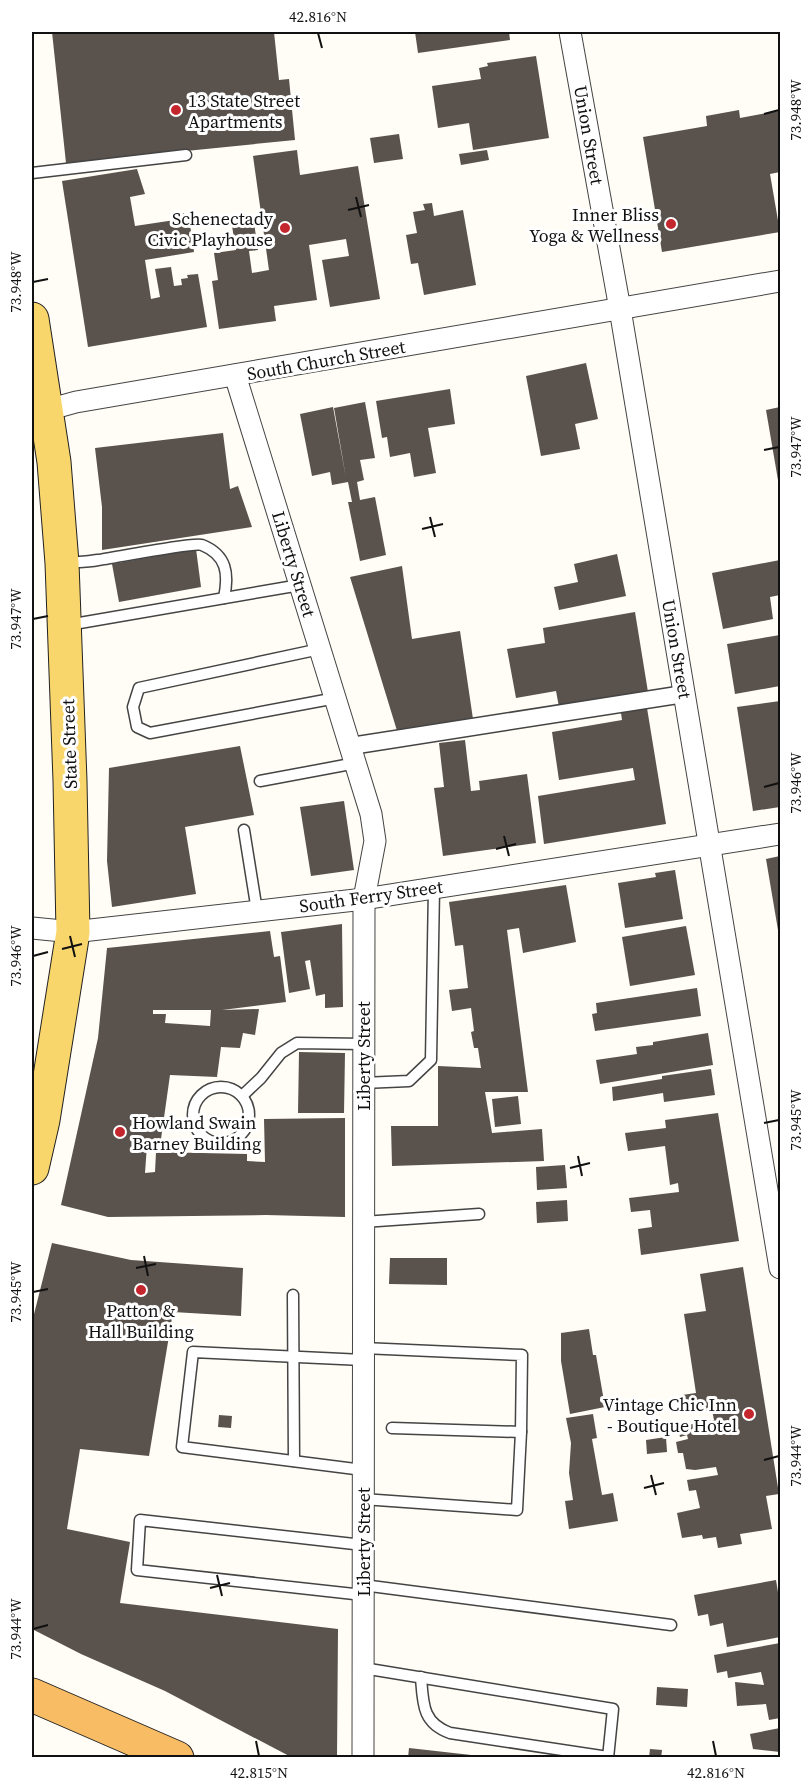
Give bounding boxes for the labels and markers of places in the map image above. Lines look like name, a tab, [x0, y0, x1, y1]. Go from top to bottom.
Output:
place label: 13 State Street Apartments	[188, 88, 300, 134]
marker: 13 State Street Apartments	[169, 103, 183, 117]
place label: Inner Bliss Yoga & Wellness	[529, 202, 659, 248]
place label: Schenectady Civic Playhouse	[147, 206, 274, 252]
marker: Inner Bliss Yoga & Wellness	[664, 217, 678, 231]
marker: Schenectady Civic Playhouse	[278, 221, 292, 235]
place label: Howland Swain Barney Building	[132, 1110, 261, 1156]
marker: Howland Swain Barney Building	[113, 1125, 127, 1139]
marker: Patton & Hall Building	[134, 1283, 148, 1297]
place label: Patton & Hall Building	[88, 1298, 194, 1344]
place label: Vintage Chic Inn - Boutique Hotel	[603, 1392, 737, 1438]
marker: Vintage Chic Inn - Boutique Hotel	[742, 1407, 756, 1421]

